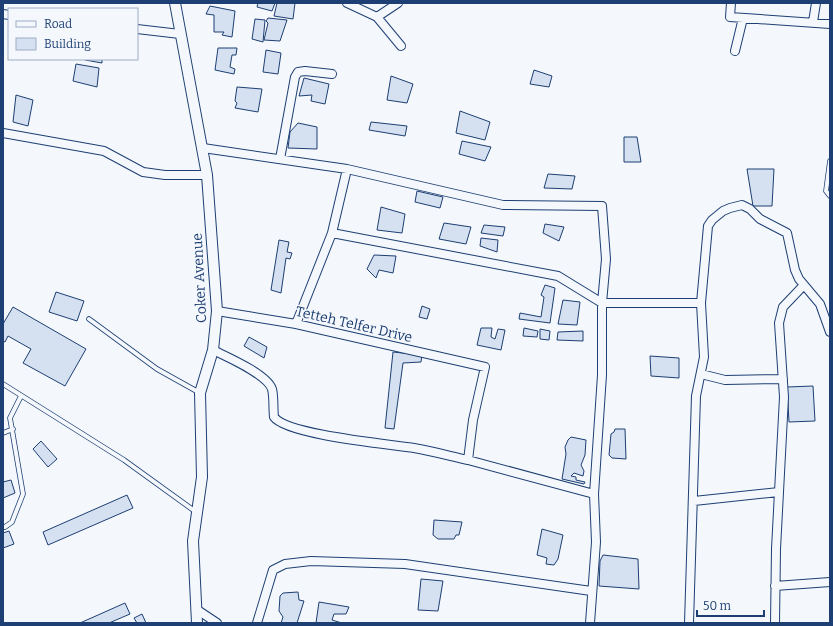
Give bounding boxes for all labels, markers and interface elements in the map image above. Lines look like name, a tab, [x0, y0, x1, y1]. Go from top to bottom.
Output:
legend	[8, 8, 138, 60]
text: Road	[44, 17, 72, 31]
text: Building	[44, 37, 91, 51]
street label: Coker Avenue	[189, 233, 210, 323]
street label: Tetteh Telfer Drive	[294, 303, 414, 346]
scale bar	[697, 592, 764, 618]
text: 50 m	[703, 599, 732, 613]

